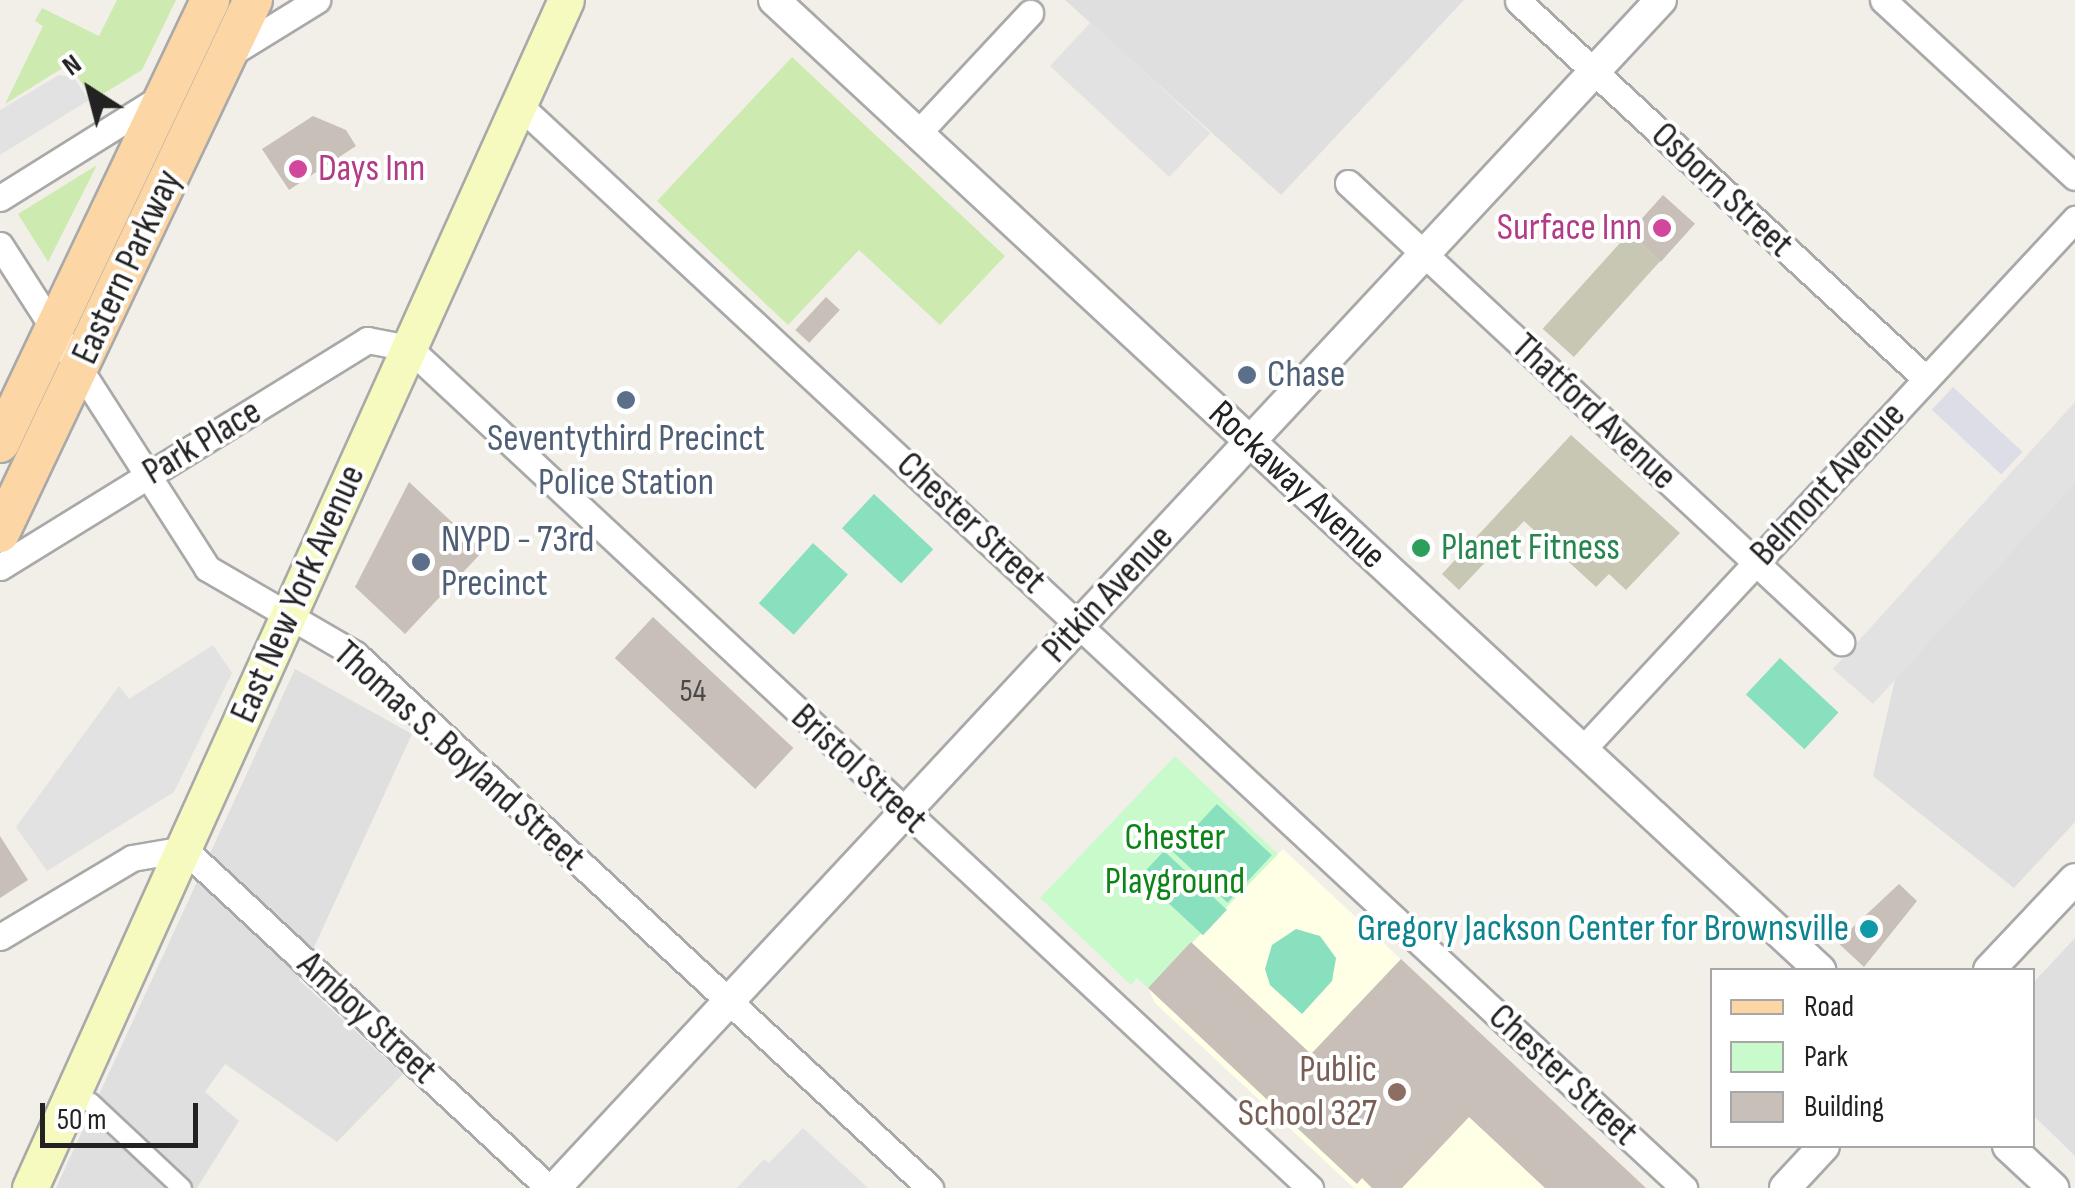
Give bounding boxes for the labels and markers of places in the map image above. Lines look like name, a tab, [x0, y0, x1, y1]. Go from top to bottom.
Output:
place label: Days Inn	[318, 146, 425, 192]
marker: Days Inn	[287, 158, 309, 180]
place label: Surface Inn	[1497, 205, 1642, 251]
marker: Surface Inn	[1651, 217, 1673, 239]
place label: Chase	[1267, 352, 1345, 398]
marker: Chase	[1236, 364, 1258, 386]
marker: Seventythird Precinct Police Station	[615, 389, 637, 411]
place label: Seventythird Precinct Police Station	[487, 416, 765, 506]
place label: NYPD - 73rd Precinct	[441, 517, 594, 606]
place label: Planet Fitness	[1441, 525, 1620, 571]
marker: Planet Fitness	[1410, 537, 1432, 559]
marker: NYPD - 73rd Precinct	[410, 551, 432, 573]
place label: Gregory Jackson Center for Brownsville	[1357, 906, 1849, 952]
marker: Gregory Jackson Center for Brownsville	[1858, 918, 1880, 940]
place label: Public School 327	[1238, 1047, 1377, 1136]
marker: Public School 327	[1386, 1081, 1408, 1103]

